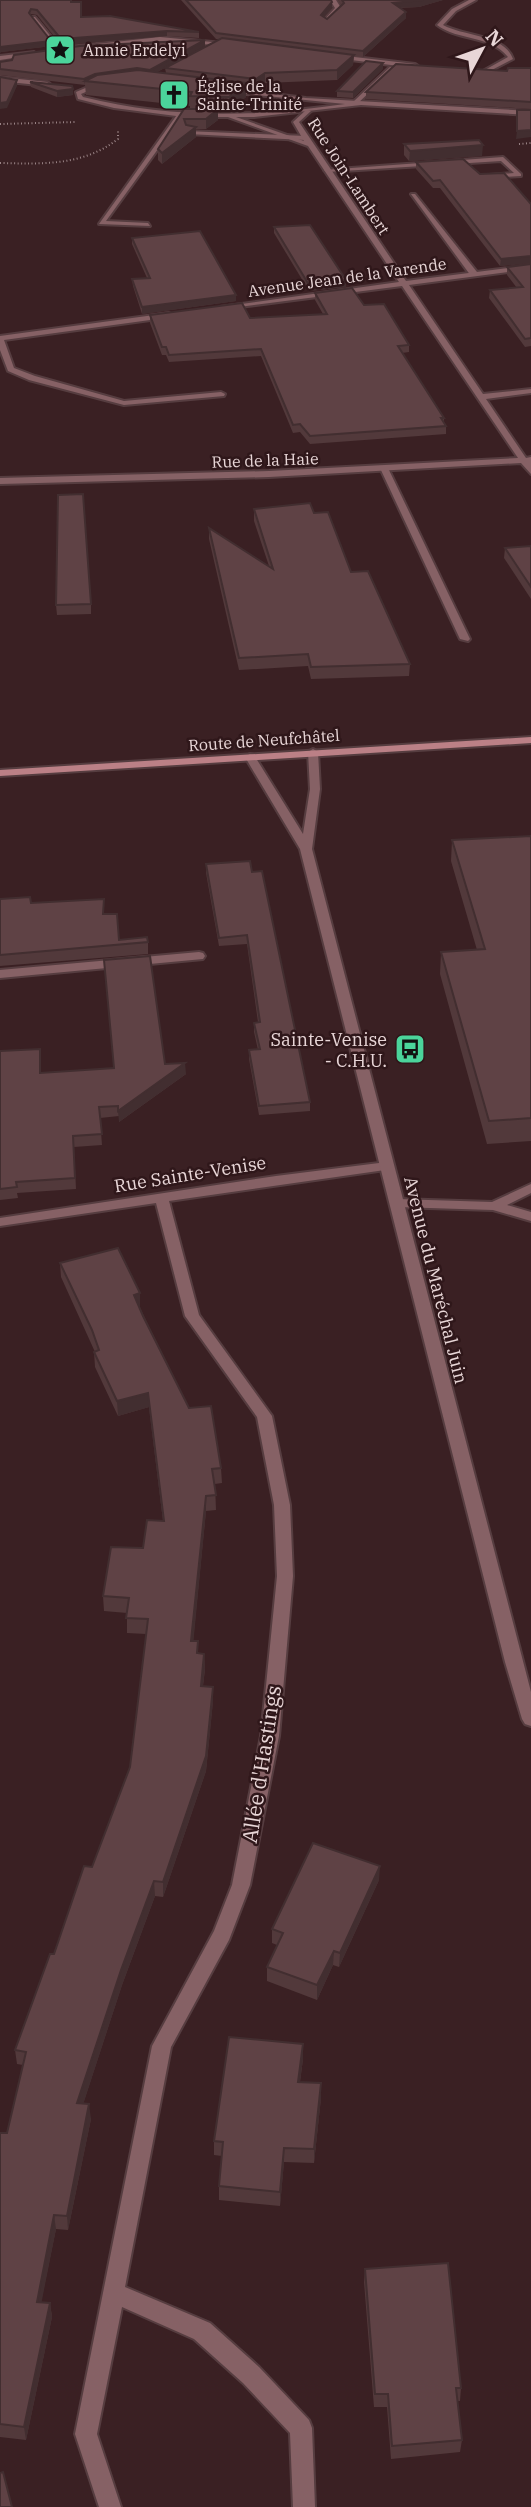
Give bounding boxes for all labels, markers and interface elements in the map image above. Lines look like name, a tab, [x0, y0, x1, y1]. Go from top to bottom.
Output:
north arrow	[447, 14, 517, 84]
text: N	[481, 24, 509, 51]
place icon: Annie Erdelyi	[43, 33, 77, 67]
place label: Annie Erdelyi	[83, 40, 186, 60]
place label: Église de la Sainte-Trinité	[197, 75, 302, 114]
church icon: Église de la Sainte-Trinité	[157, 78, 191, 112]
street label: Rue Join-Lambert	[304, 114, 394, 238]
street label: Avenue Jean de la Varende	[246, 253, 448, 301]
street label: Rue de la Haie	[211, 448, 319, 472]
street label: Route de Neufchâtel	[188, 725, 340, 755]
place label: Sainte-Venise - C.H.U.	[270, 1028, 387, 1072]
bus stop icon: Sainte-Venise - C.H.U.	[393, 1032, 427, 1066]
street label: Rue Sainte-Venise	[112, 1151, 268, 1197]
street label: Avenue du Maréchal Juin	[399, 1174, 473, 1386]
street label: Allée d'Hastings	[235, 1683, 287, 1845]

